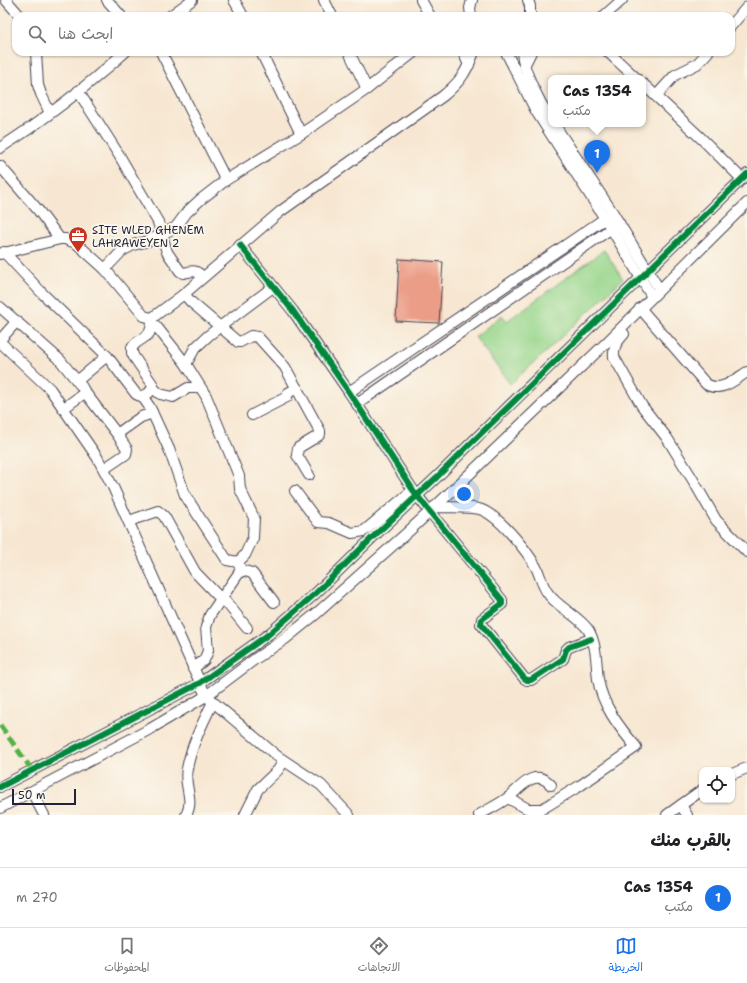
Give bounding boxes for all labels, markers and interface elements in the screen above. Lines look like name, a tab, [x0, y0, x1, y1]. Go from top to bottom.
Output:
search box	[12, 12, 735, 56]
icon: search	[26, 23, 48, 45]
text: ابحث هنا	[58, 24, 113, 44]
popup	[548, 75, 646, 127]
text: Cas 1354	[562, 81, 632, 101]
text: مكتب	[562, 102, 591, 119]
pin: 1	[584, 140, 610, 173]
place label: SITE WLED GHENEM LAHRAWEYEN 2	[92, 223, 204, 251]
office icon: SITE WLED GHENEM LAHRAWEYEN 2	[67, 225, 89, 253]
your location	[454, 484, 474, 504]
map controls	[699, 767, 735, 803]
button: locate	[699, 767, 735, 803]
scale bar	[12, 787, 76, 806]
text: 50 m	[18, 788, 46, 803]
text: بالقرب منك	[651, 829, 731, 851]
text: Cas 1354	[624, 877, 693, 897]
text: 270 m	[16, 889, 58, 906]
text: 1	[715, 889, 721, 906]
text: مكتب	[665, 898, 693, 915]
tab: المحفوظات	[104, 935, 149, 977]
tab: الاتجاهات	[358, 935, 400, 977]
tab: الخريطة	[609, 935, 643, 977]

